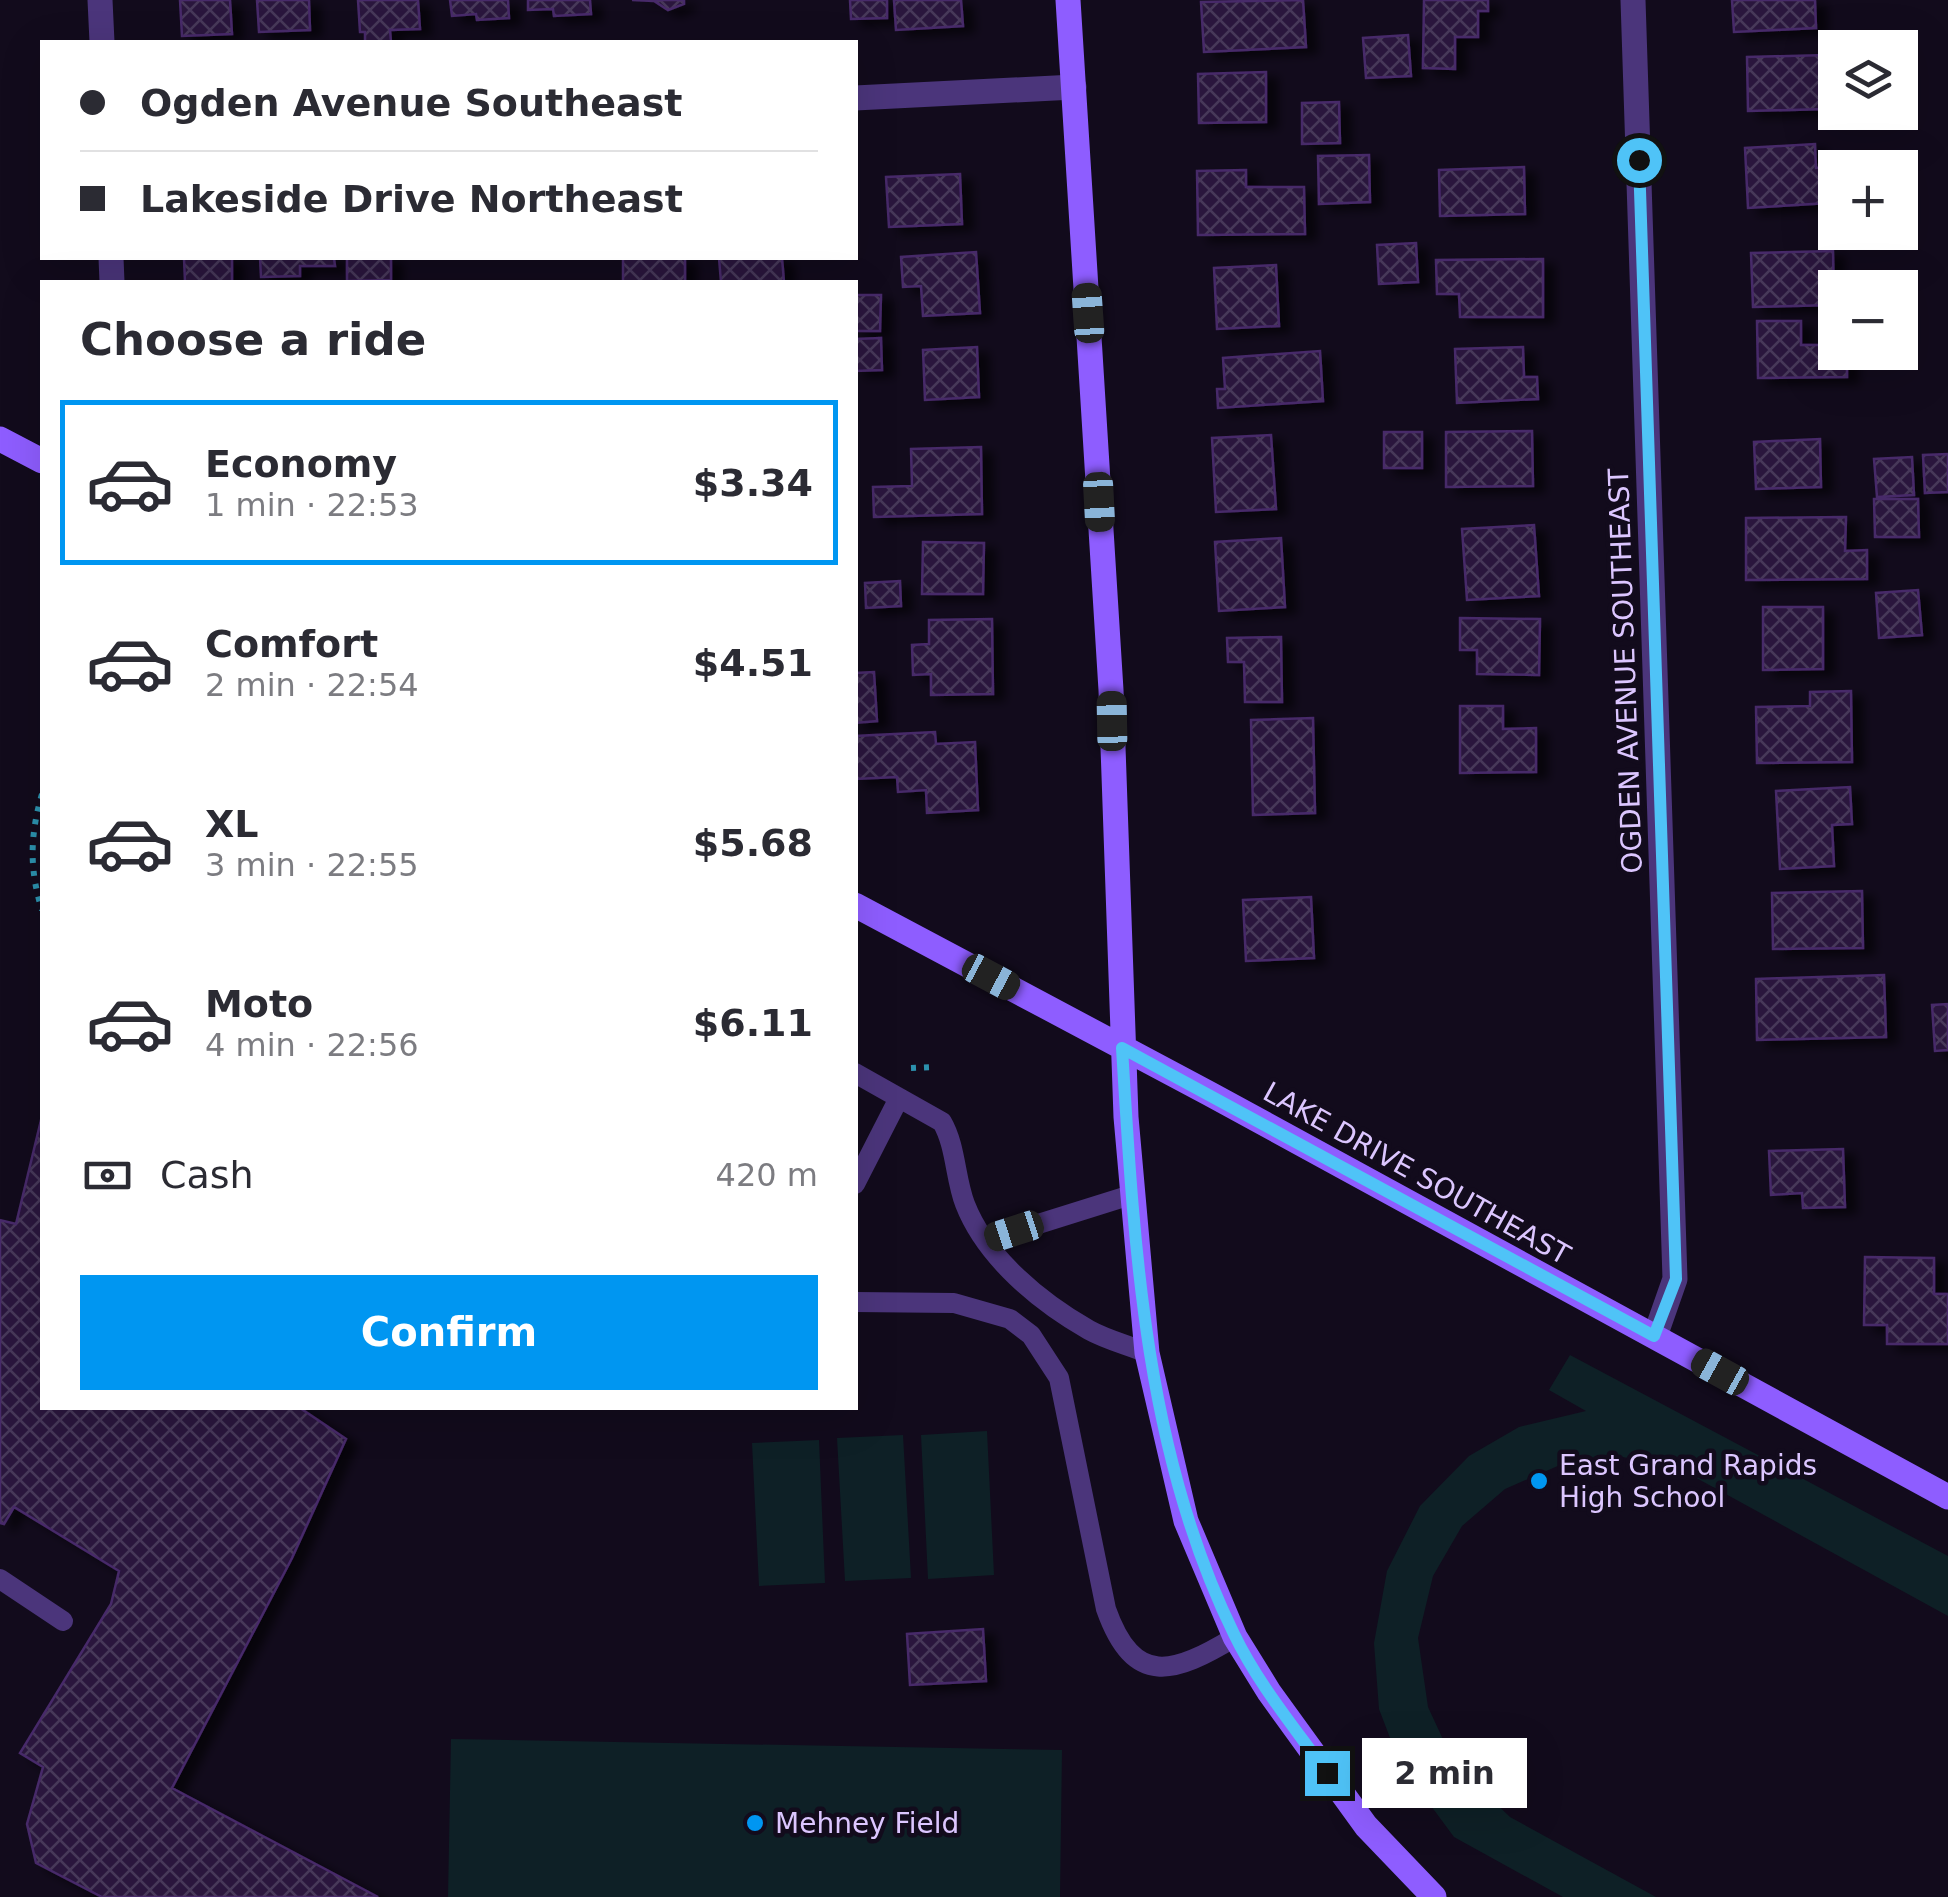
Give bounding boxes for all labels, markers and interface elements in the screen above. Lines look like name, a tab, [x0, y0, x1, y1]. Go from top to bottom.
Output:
map controls	[1818, 30, 1918, 370]
button: layers	[1818, 30, 1918, 130]
text: Ogden Avenue Southeast	[140, 81, 682, 125]
route start	[1617, 138, 1662, 183]
button: +	[1818, 150, 1918, 250]
text: Lakeside Drive Northeast	[140, 177, 683, 221]
button: −	[1818, 270, 1918, 370]
car	[1071, 282, 1105, 344]
text: Choose a ride	[80, 313, 426, 366]
icon: car	[85, 438, 175, 528]
text: Economy	[205, 442, 397, 486]
text: $3.34	[693, 461, 813, 505]
street label: OGDEN AVENUE SOUTHEAST	[1602, 467, 1649, 874]
car	[1082, 471, 1116, 533]
text: 1 min · 22:53	[205, 486, 419, 524]
icon: car	[85, 618, 175, 708]
text: Comfort	[205, 622, 378, 666]
text: $4.51	[693, 641, 813, 685]
text: 2 min · 22:54	[205, 666, 419, 704]
car	[1096, 691, 1128, 751]
icon: car	[85, 798, 175, 888]
text: XL	[205, 802, 259, 846]
text: $5.68	[693, 821, 813, 865]
text: 3 min · 22:55	[205, 846, 419, 884]
car	[957, 950, 1025, 1004]
icon: car	[85, 978, 175, 1068]
text: Moto	[205, 982, 313, 1026]
text: $6.11	[693, 1001, 813, 1045]
text: 4 min · 22:56	[205, 1026, 419, 1064]
street label: LAKE DRIVE SOUTHEAST	[1258, 1075, 1577, 1272]
icon: cash	[80, 1148, 135, 1203]
text: Cash	[160, 1153, 254, 1197]
text: 420 m	[716, 1156, 818, 1194]
car	[981, 1207, 1047, 1255]
button: Confirm	[80, 1275, 818, 1390]
car	[1686, 1344, 1754, 1400]
place label: East Grand Rapids High School	[1559, 1449, 1817, 1514]
marker: East Grand Rapids High School	[1528, 1470, 1550, 1492]
callout: 2 min	[1362, 1738, 1527, 1808]
route end	[1305, 1751, 1350, 1796]
text: 2 min	[1394, 1754, 1495, 1792]
place label: Mehney Field	[775, 1807, 959, 1840]
marker: Mehney Field	[744, 1812, 766, 1834]

